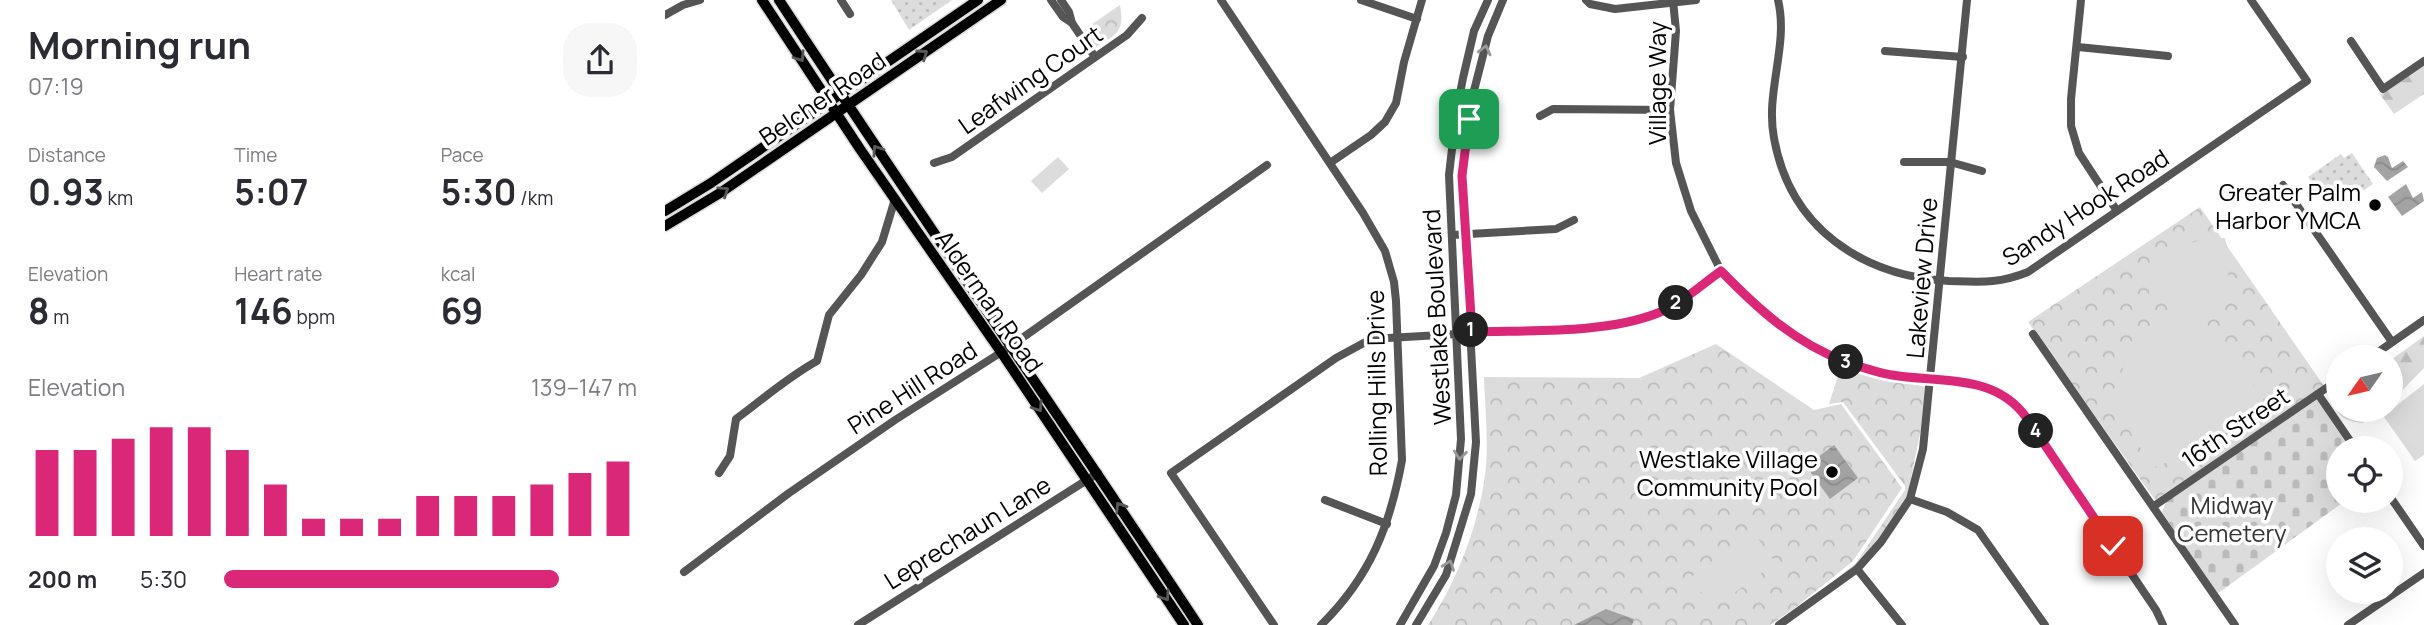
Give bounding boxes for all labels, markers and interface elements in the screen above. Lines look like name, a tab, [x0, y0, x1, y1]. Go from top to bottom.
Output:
street label: Leafwing Court	[951, 17, 1109, 141]
text: Morning run	[28, 18, 251, 70]
street label: Village Way	[1640, 21, 1673, 145]
button: share	[563, 23, 637, 97]
street label: Belcher Road	[752, 43, 892, 153]
one-way arrow	[1477, 44, 1491, 56]
one-way arrow	[792, 49, 805, 62]
one-way arrow	[915, 50, 928, 62]
text: 07:19	[28, 70, 84, 102]
pin	[1439, 89, 1499, 149]
icon: arrive	[1450, 100, 1488, 138]
street label: Sandy Hook Road	[1995, 141, 2175, 273]
text: Distance	[28, 142, 106, 168]
text: Time	[234, 142, 277, 168]
text: Pace	[441, 142, 484, 168]
one-way arrow	[873, 145, 885, 158]
text: 0.93	[28, 168, 104, 216]
text: 5:07	[234, 168, 309, 216]
text: 5:30	[441, 168, 517, 216]
place label: Greater Palm Harbor YMCA	[2215, 175, 2361, 236]
text: km	[104, 185, 133, 211]
text: /km	[517, 185, 553, 211]
one-way arrow	[716, 187, 729, 199]
street label: Lakeview Drive	[1898, 196, 1944, 360]
marker: Greater Palm Harbor YMCA	[2367, 197, 2383, 213]
street label: Westlake Boulevard	[1414, 208, 1458, 426]
street label: Alderman Road	[928, 223, 1052, 379]
text: Elevation	[28, 261, 108, 287]
text: Heart rate	[234, 261, 322, 287]
text: kcal	[441, 261, 475, 287]
pin: 2	[1658, 286, 1693, 320]
text: 8	[28, 287, 49, 335]
text: 146	[234, 287, 293, 335]
text: 69	[441, 287, 483, 335]
text: 2	[1670, 289, 1681, 315]
street label: Rolling Hills Drive	[1358, 290, 1394, 476]
text: m	[49, 304, 69, 330]
text: bpm	[293, 304, 335, 330]
pin: 1	[1453, 312, 1489, 348]
text: 1	[1466, 316, 1475, 342]
street label: Pine Hill Road	[841, 333, 983, 441]
pin: 3	[1829, 344, 1863, 380]
north arrow	[2326, 345, 2403, 422]
map controls	[2326, 345, 2403, 604]
text: 3	[1840, 348, 1851, 374]
text: Elevation	[28, 371, 125, 403]
text: 139–147 m	[531, 371, 637, 403]
street label: 16th Street	[2175, 379, 2295, 475]
one-way arrow	[1030, 399, 1042, 412]
pin: 4	[2019, 414, 2053, 448]
text: 4	[2030, 417, 2041, 443]
button: locate	[2326, 436, 2403, 513]
place label: Westlake Village Community Pool	[1637, 442, 1818, 503]
one-way arrow	[1452, 449, 1467, 460]
marker: Westlake Village Community Pool	[1824, 464, 1840, 480]
street label: Leprechaun Lane	[877, 468, 1057, 596]
park label: Midway Cemetery	[2177, 488, 2287, 549]
one-way arrow	[1116, 502, 1128, 515]
pin	[2083, 516, 2143, 576]
icon: check	[2094, 527, 2132, 565]
button: layers	[2326, 527, 2403, 604]
one-way arrow	[1441, 560, 1455, 572]
text: 200 m	[28, 563, 97, 595]
text: 5:30	[140, 563, 187, 595]
one-way arrow	[1157, 588, 1169, 601]

